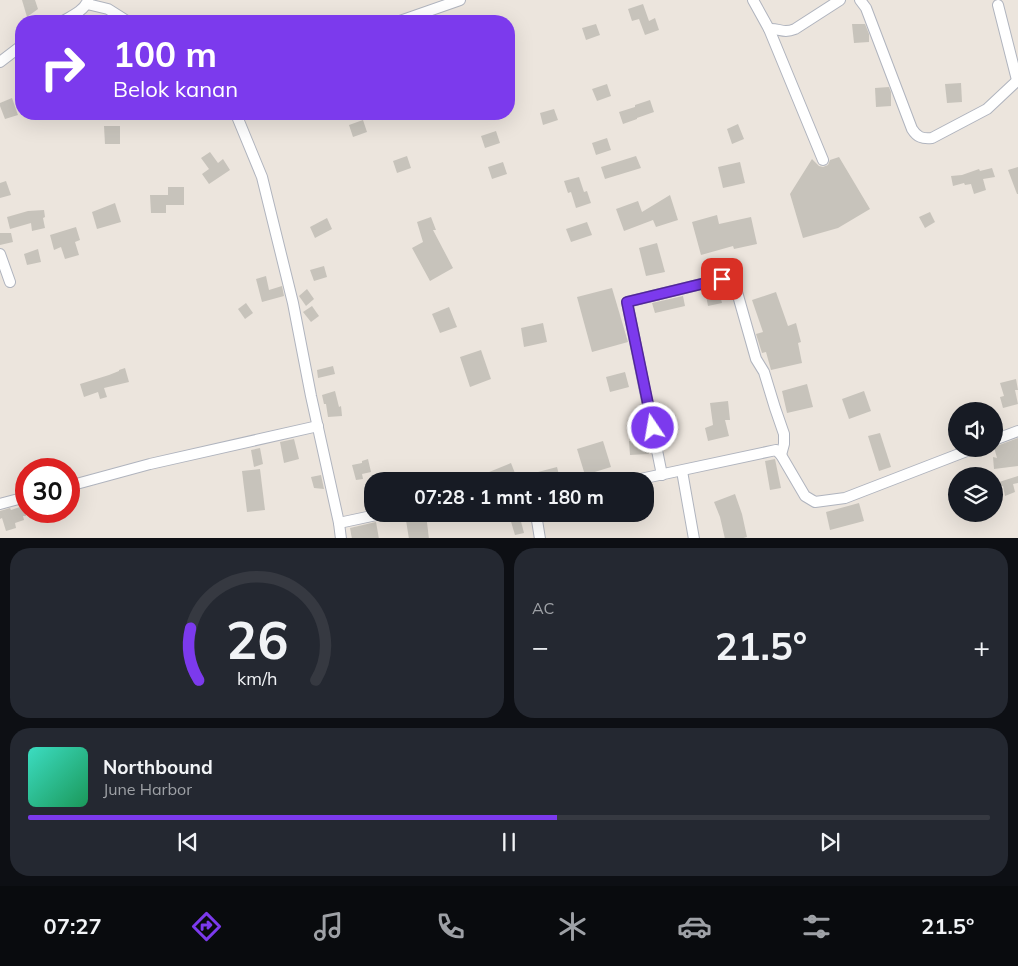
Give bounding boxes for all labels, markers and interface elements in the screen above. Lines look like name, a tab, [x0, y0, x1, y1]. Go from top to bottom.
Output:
text: 100 m	[113, 32, 217, 76]
icon: right	[30, 35, 95, 100]
text: Belok kanan	[113, 75, 238, 103]
pin	[701, 258, 743, 300]
icon: arrive	[708, 265, 736, 293]
position arrow	[626, 401, 678, 453]
map controls	[948, 402, 1003, 522]
button: sound	[948, 402, 1003, 457]
speed limit sign: 30	[15, 458, 80, 523]
button: layers	[948, 467, 1003, 522]
text: 07:28 · 1 mnt · 180 m	[414, 485, 604, 509]
text: AC	[532, 598, 555, 618]
text: 26	[226, 607, 288, 672]
text: 21.5°	[715, 622, 807, 670]
text: −	[532, 629, 549, 664]
text: +	[973, 629, 990, 664]
text: km/h	[237, 667, 277, 689]
text: Northbound	[103, 755, 213, 779]
text: June Harbor	[103, 779, 192, 799]
icon: previous	[174, 828, 202, 856]
icon: pause	[495, 828, 523, 856]
icon: next	[816, 828, 844, 856]
icon: directions	[189, 909, 224, 944]
icon: music	[311, 909, 346, 944]
icon: phone	[433, 909, 468, 944]
icon: climate	[555, 909, 590, 944]
icon: car	[677, 909, 712, 944]
icon: filters	[799, 909, 834, 944]
text: 07:27	[44, 912, 102, 940]
text: 21.5°	[921, 912, 974, 940]

